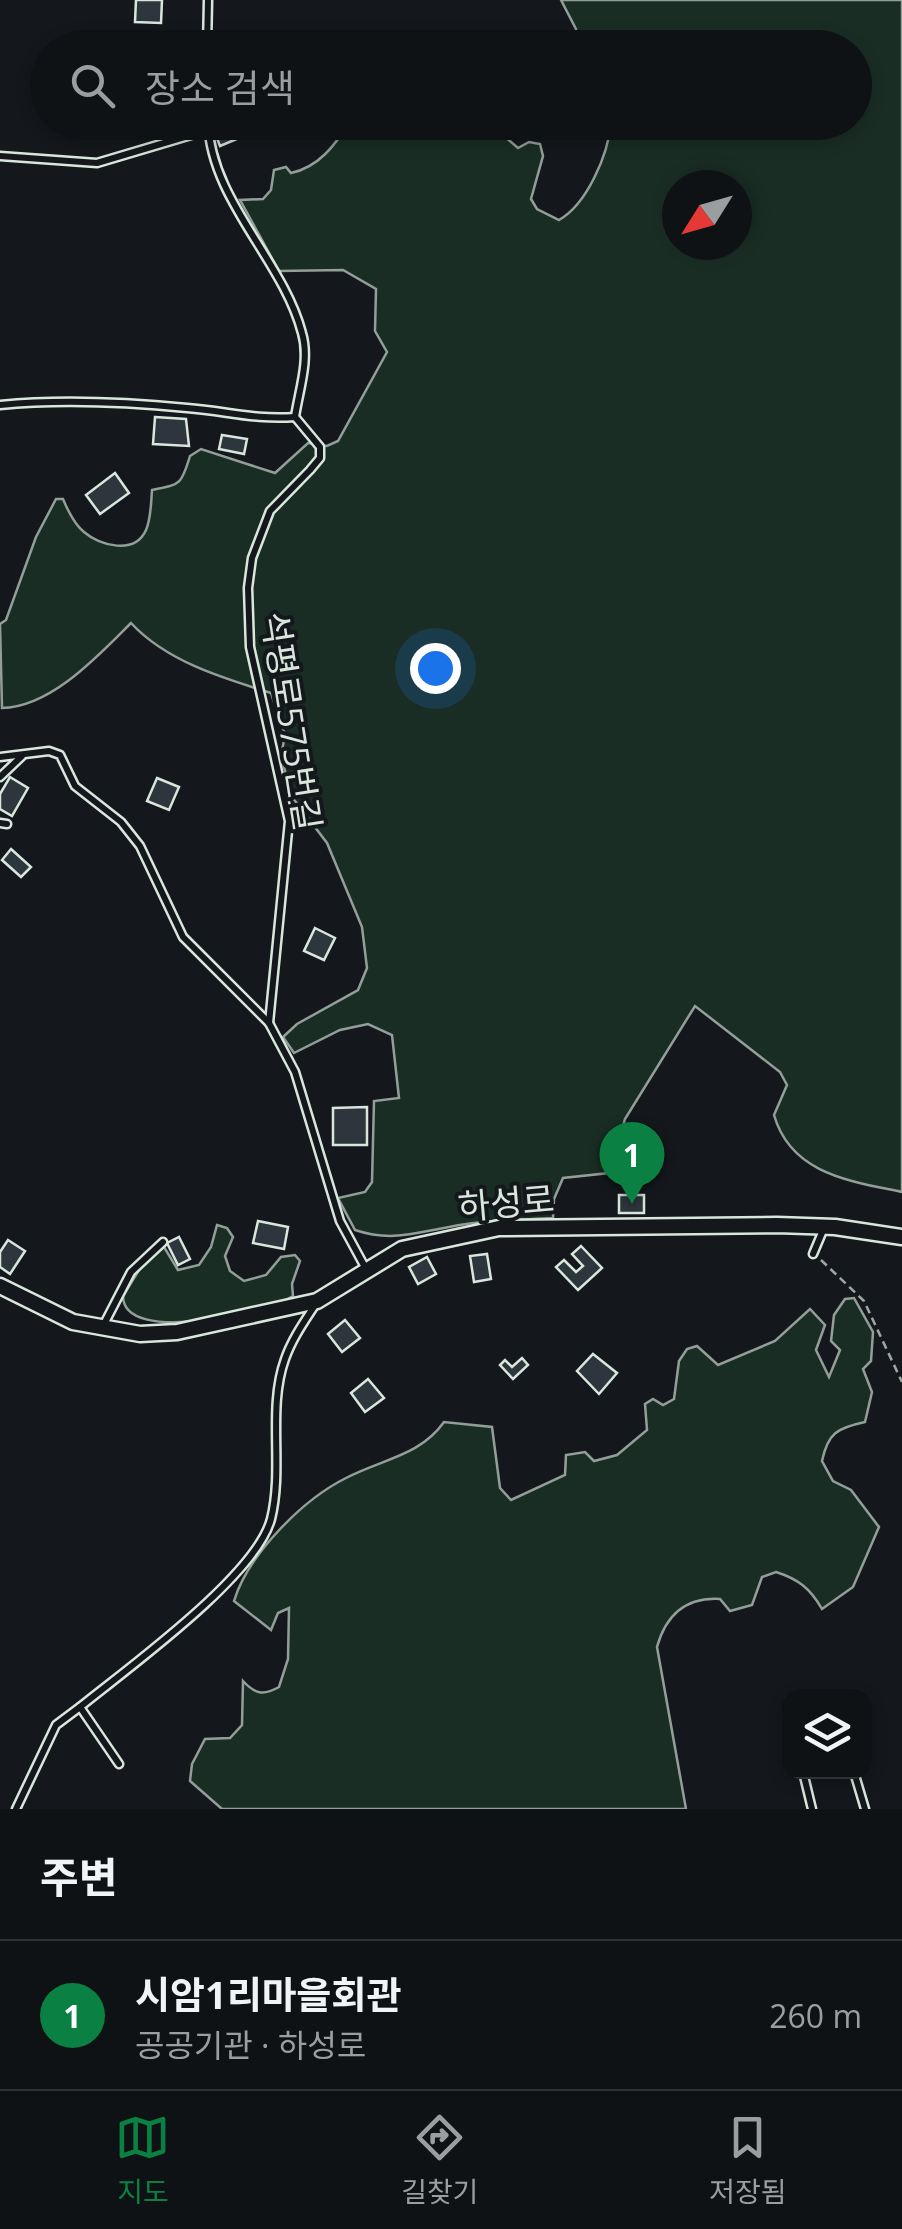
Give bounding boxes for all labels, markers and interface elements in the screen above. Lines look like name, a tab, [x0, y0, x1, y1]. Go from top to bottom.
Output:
search box	[30, 30, 872, 140]
icon: search	[65, 58, 120, 113]
text: 장소 검색	[145, 61, 295, 113]
north arrow	[662, 170, 752, 260]
street label: 석평로575번길	[251, 608, 333, 834]
your location	[410, 643, 461, 694]
pin: 1	[600, 1122, 664, 1204]
street label: 하성로	[456, 1174, 556, 1230]
map controls	[782, 1689, 872, 1779]
button: layers	[782, 1689, 872, 1779]
text: 주변	[40, 1848, 117, 1905]
text: 시암1리마을회관	[135, 1968, 401, 2020]
text: 1	[63, 1994, 82, 2037]
text: 260 m	[769, 1994, 862, 2037]
text: 공공기관 · 하성로	[135, 2023, 366, 2066]
tab: 지도	[115, 2110, 170, 2210]
tab: 길찾기	[401, 2110, 479, 2210]
tab: 저장됨	[709, 2110, 787, 2210]

